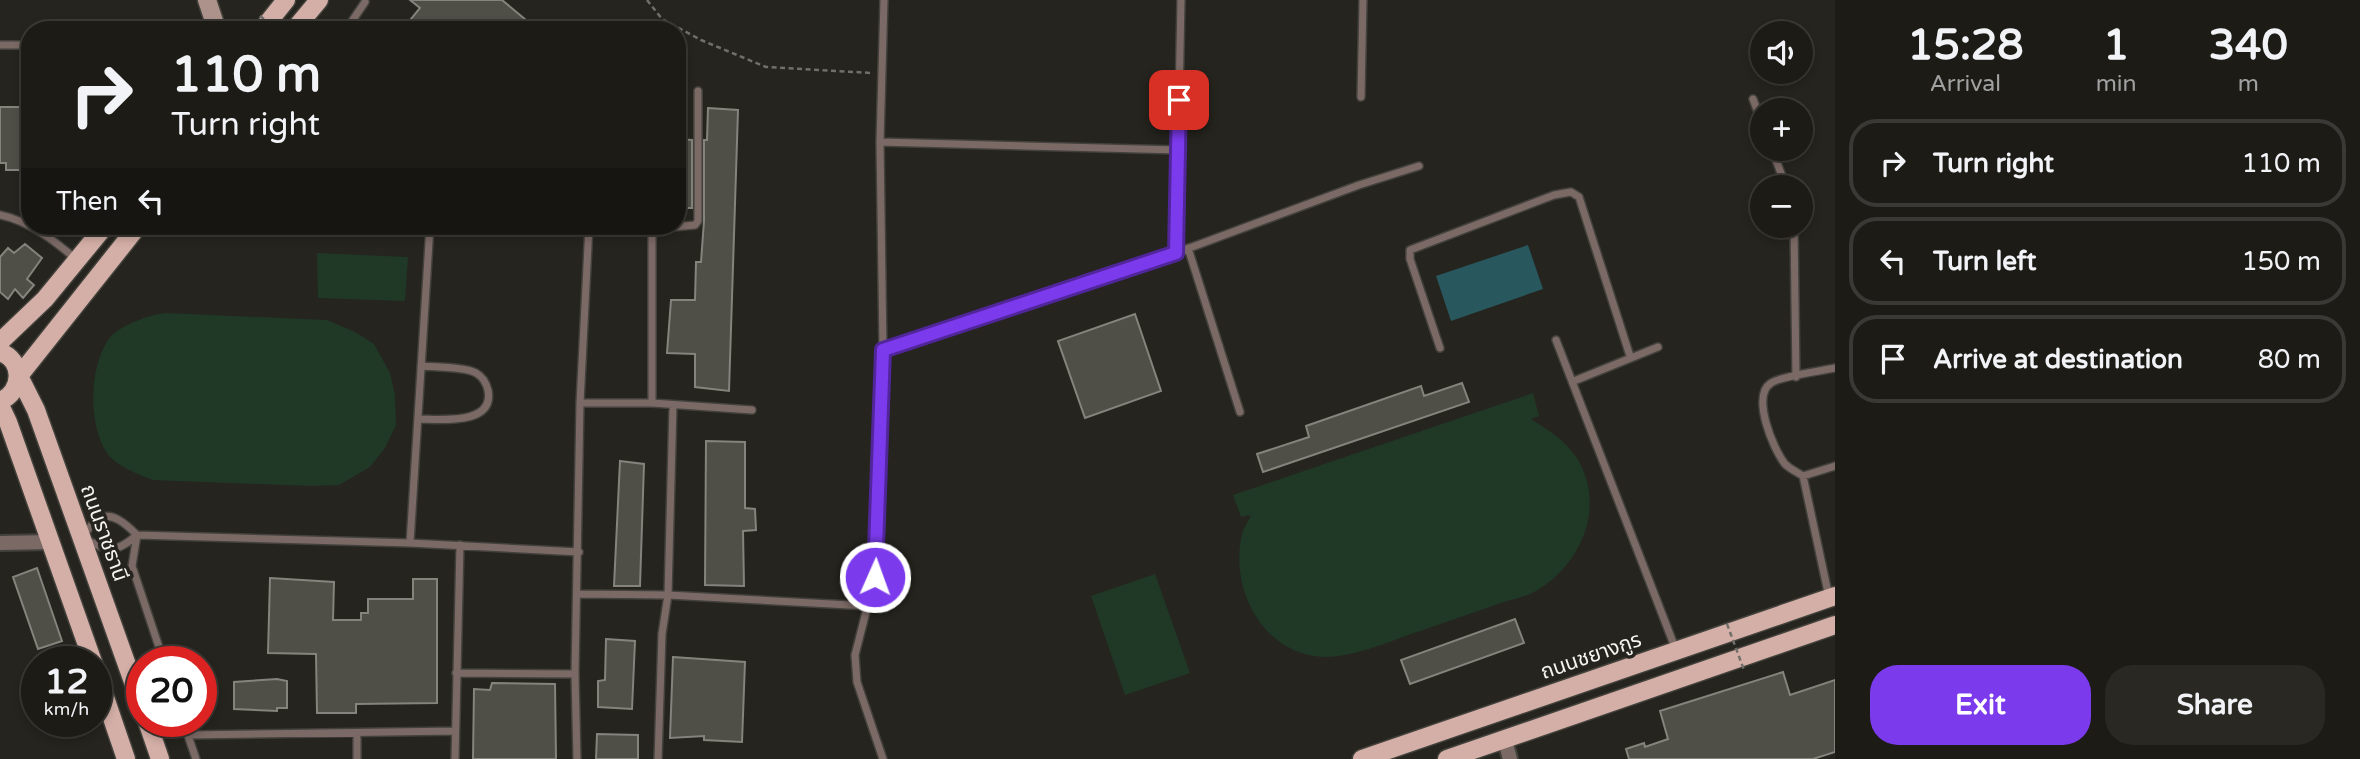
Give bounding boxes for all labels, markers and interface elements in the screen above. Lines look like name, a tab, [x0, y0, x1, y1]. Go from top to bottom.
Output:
text: 15:28	[1907, 20, 2024, 71]
text: 1	[2103, 20, 2129, 71]
text: 340	[2209, 20, 2288, 71]
map controls	[1750, 21, 1813, 238]
button: sound	[1750, 21, 1813, 84]
text: 110 m	[171, 46, 321, 105]
icon: right	[56, 49, 147, 140]
pin	[1149, 70, 1209, 130]
text: Arrival	[1930, 70, 2001, 98]
text: min	[2096, 70, 2137, 98]
text: m	[2238, 70, 2259, 98]
icon: arrive	[1160, 81, 1198, 119]
button: +	[1750, 98, 1813, 161]
text: Turn right	[171, 106, 320, 144]
icon: right	[1874, 144, 1912, 182]
text: Turn right	[1933, 148, 2054, 179]
text: 110 m	[2241, 148, 2321, 179]
button: −	[1750, 175, 1813, 238]
icon: left	[132, 182, 170, 220]
text: Then	[56, 186, 118, 217]
icon: left	[1874, 242, 1912, 280]
text: Turn left	[1933, 246, 2036, 277]
text: 150 m	[2241, 246, 2321, 277]
icon: arrive	[1874, 340, 1912, 378]
text: Arrive at destination	[1933, 344, 2183, 375]
text: 80 m	[2258, 344, 2321, 375]
street label: ถนนราชธานี	[75, 481, 133, 585]
position arrow	[838, 540, 912, 614]
street label: ถนนชยางกูร	[1537, 627, 1645, 685]
speed limit sign: 20	[126, 646, 217, 737]
text: 12	[45, 661, 88, 703]
button: Exit	[1870, 665, 2091, 745]
button: Share	[2105, 665, 2325, 745]
text: km/h	[44, 698, 89, 720]

